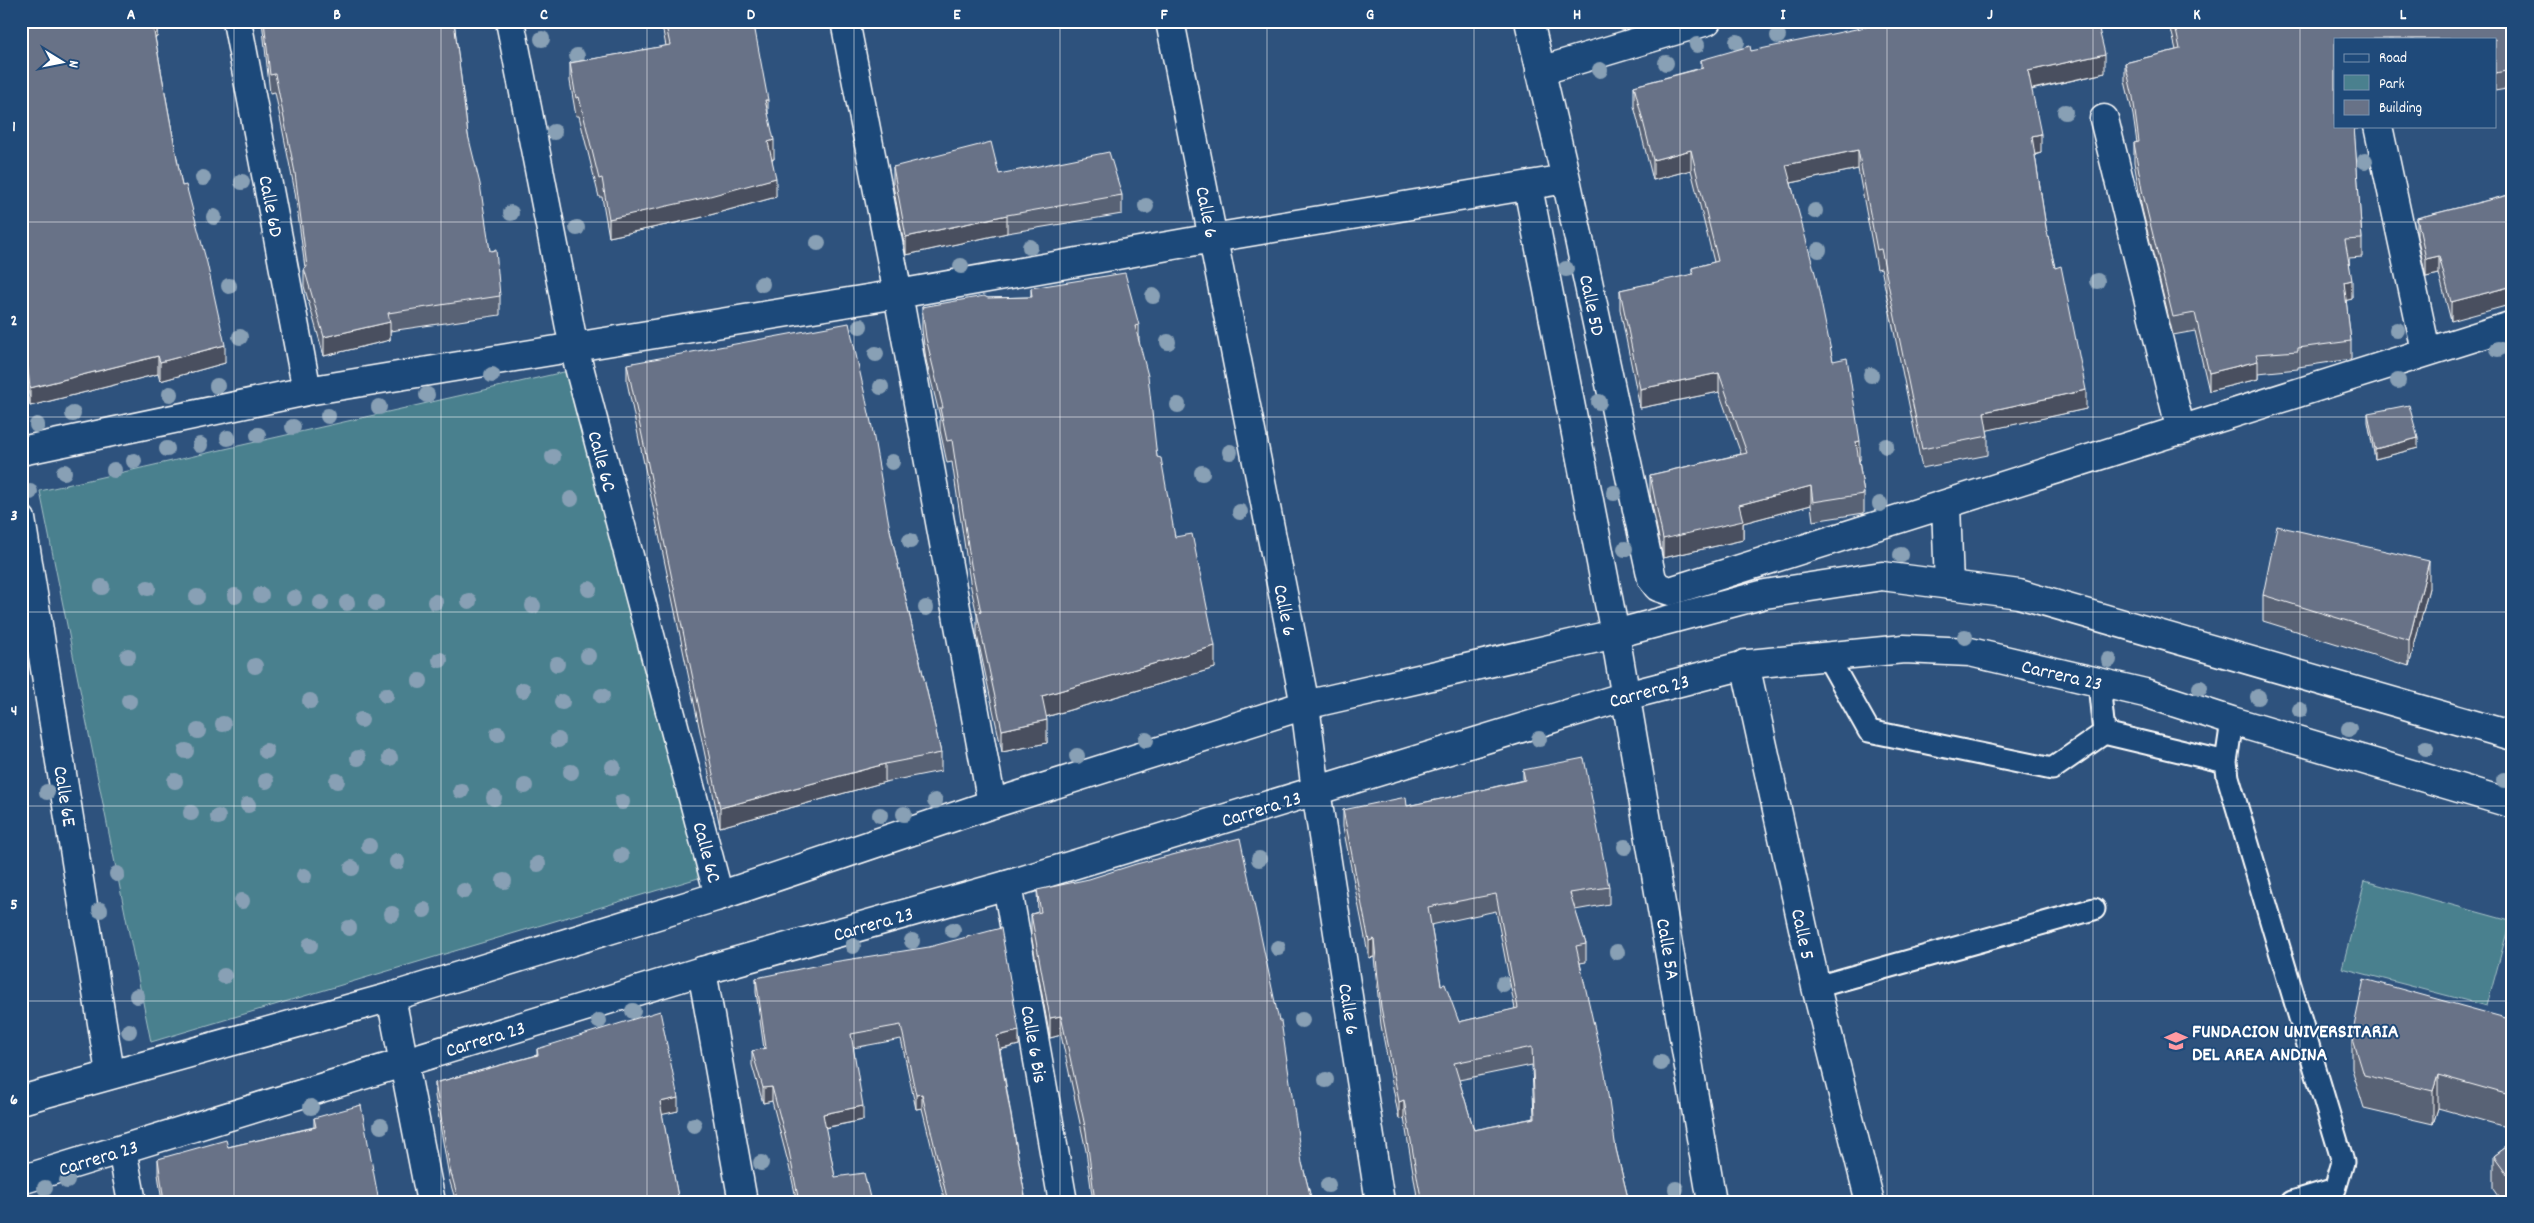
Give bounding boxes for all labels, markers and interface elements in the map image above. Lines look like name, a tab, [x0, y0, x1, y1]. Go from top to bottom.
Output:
text: A	[127, 4, 136, 27]
text: B	[333, 4, 341, 27]
text: C	[540, 4, 548, 27]
text: D	[747, 4, 756, 27]
text: E	[953, 4, 961, 27]
text: F	[1160, 4, 1168, 27]
text: G	[1366, 4, 1374, 27]
text: H	[1573, 4, 1581, 27]
text: I	[1781, 4, 1787, 27]
text: J	[1987, 4, 1993, 27]
text: K	[2193, 4, 2201, 27]
text: L	[2400, 4, 2407, 27]
north arrow	[38, 38, 88, 88]
legend	[2334, 38, 2496, 128]
text: Road	[2379, 48, 2407, 70]
text: N	[62, 59, 83, 69]
text: Park	[2379, 74, 2405, 96]
text: Building	[2379, 98, 2422, 120]
text: 1	[12, 116, 16, 139]
street label: Calle 6D	[249, 173, 289, 240]
street label: Calle 6	[1186, 184, 1224, 241]
street label: Calle 5D	[1570, 273, 1610, 339]
text: 2	[11, 310, 18, 333]
street label: Calle 6C	[579, 428, 622, 495]
text: 3	[10, 505, 18, 528]
street label: Calle 6	[1264, 582, 1302, 639]
street label: Carrera 23	[2018, 654, 2104, 700]
street label: Carrera 23	[1607, 669, 1693, 717]
text: 4	[11, 700, 17, 723]
street label: Calle 6E	[44, 764, 82, 829]
street label: Carrera 23	[1219, 786, 1305, 836]
street label: Calle 6C	[684, 819, 727, 886]
text: 5	[10, 894, 18, 917]
street label: Carrera 23	[831, 901, 917, 951]
street label: Calle 5	[1782, 907, 1820, 963]
street label: Calle 5A	[1647, 916, 1685, 983]
street label: Calle 6	[1329, 982, 1365, 1037]
street label: Calle 6 Bis	[1011, 1004, 1053, 1085]
street label: Carrera 23	[443, 1016, 529, 1066]
place label: FUNDACION UNIVERSITARIA DEL AREA ANDINA	[2192, 1019, 2399, 1070]
school or university icon: FUNDACION UNIVERSITARIA DEL AREA ANDINA	[2163, 1028, 2189, 1054]
text: 6	[10, 1089, 18, 1112]
street label: Carrera 23	[56, 1135, 142, 1185]

